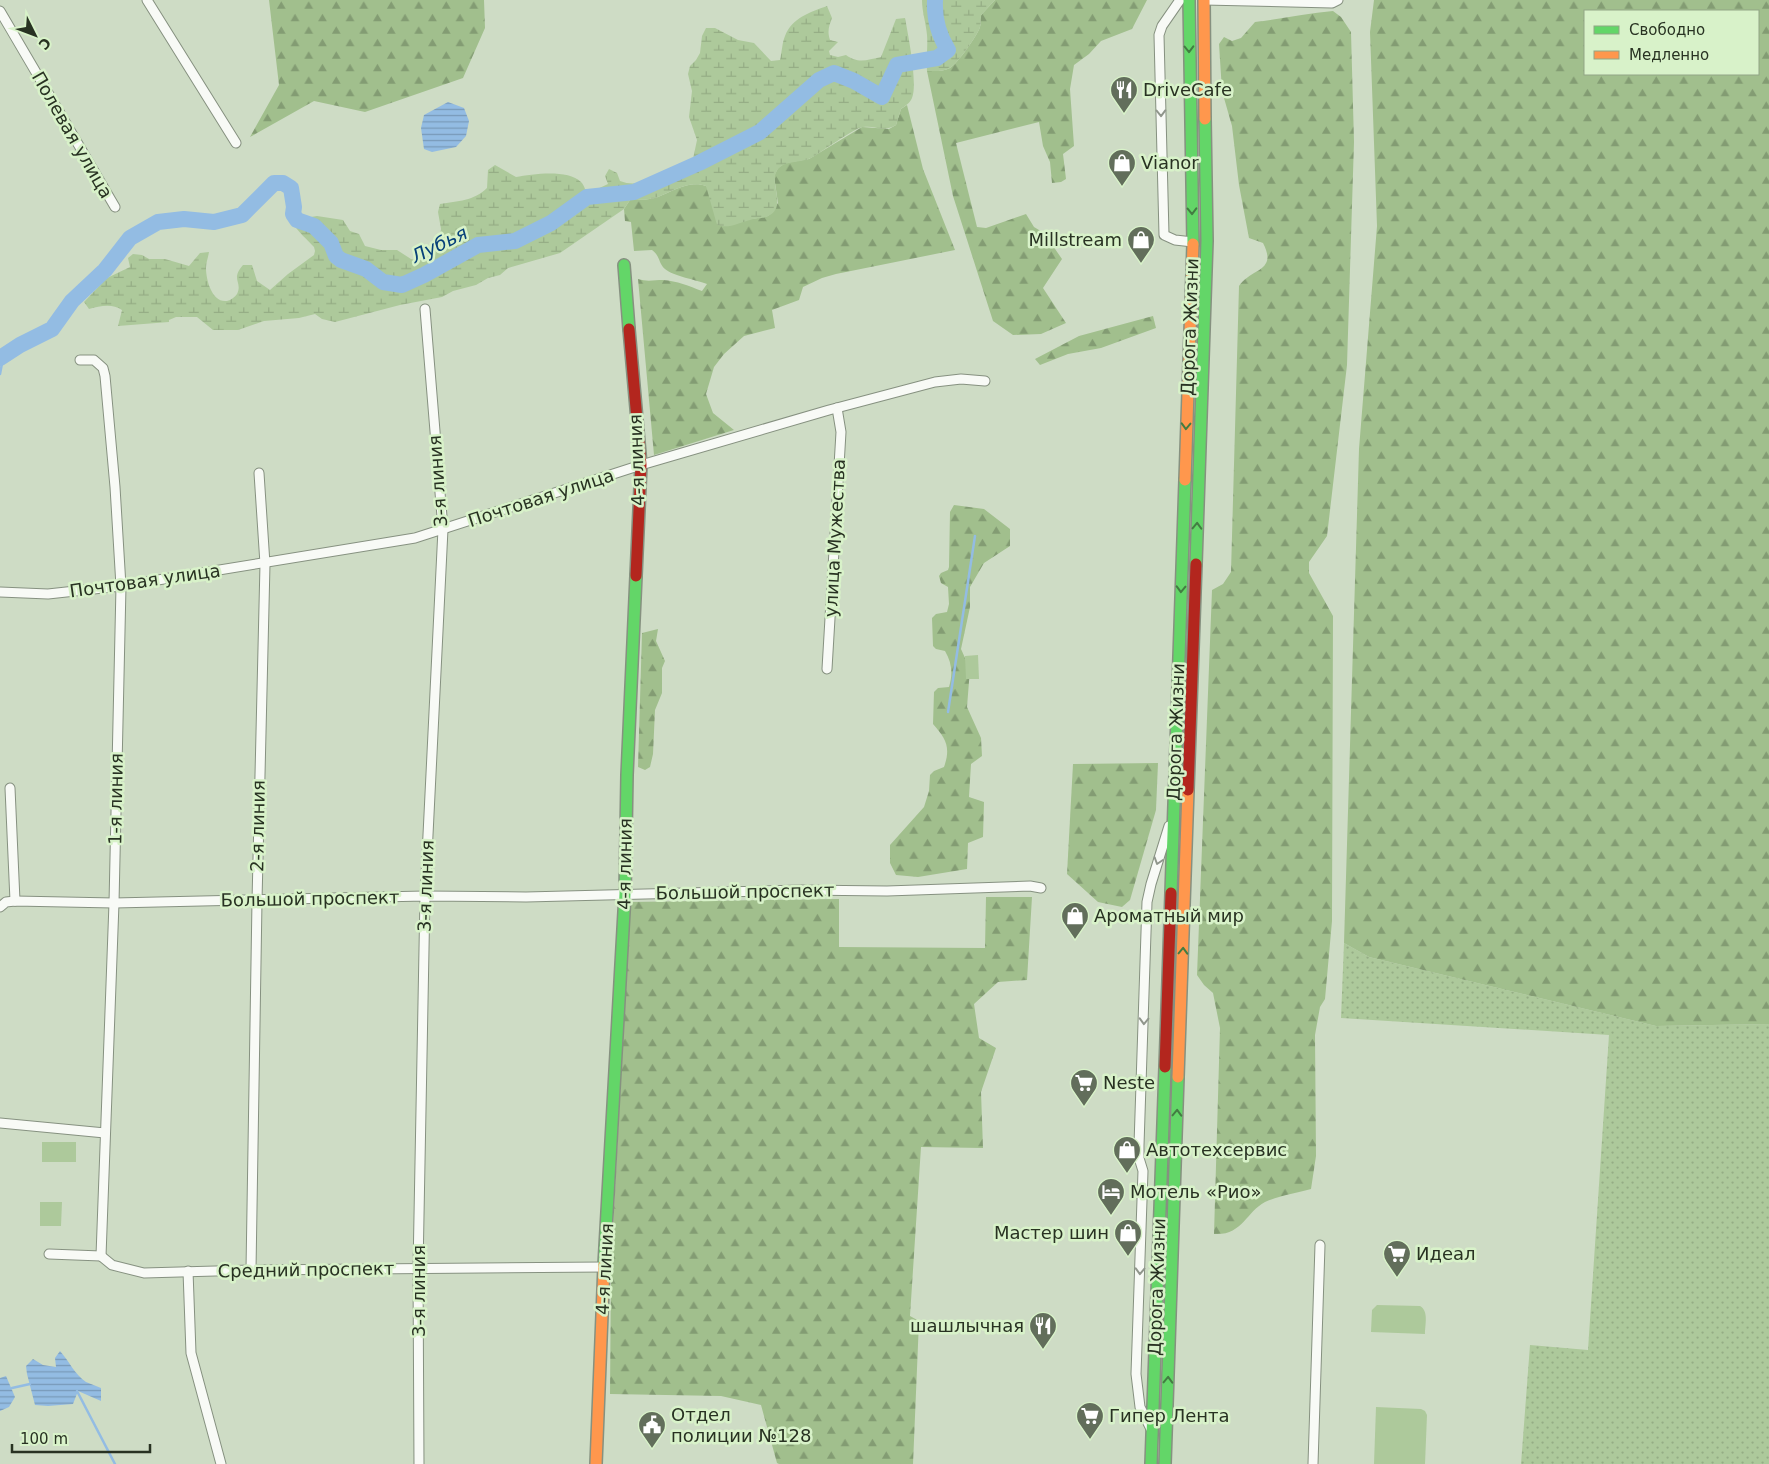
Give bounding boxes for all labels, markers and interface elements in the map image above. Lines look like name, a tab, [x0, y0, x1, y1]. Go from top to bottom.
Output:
north arrow	[10, 10, 60, 60]
legend	[1584, 10, 1759, 75]
text: Свободно	[1629, 21, 1705, 39]
text: С	[35, 35, 54, 53]
one-way arrow	[1184, 45, 1195, 53]
text: Медленно	[1629, 46, 1709, 64]
street label: Полевая улица	[28, 68, 117, 202]
restaurant icon: DriveCafe	[1109, 75, 1139, 114]
place label: DriveCafe	[1143, 79, 1232, 100]
one-way arrow	[1155, 109, 1166, 117]
shop icon: Vianor	[1107, 148, 1137, 187]
place label: Vianor	[1141, 152, 1199, 173]
one-way arrow	[1187, 208, 1197, 215]
water label: Лубья	[406, 221, 471, 267]
shop icon: Millstream	[1126, 225, 1156, 264]
place label: Millstream	[1028, 229, 1122, 250]
street label: Дорога Жизни	[1177, 258, 1202, 396]
street label: 4-я линия	[624, 414, 649, 506]
one-way arrow	[1181, 422, 1192, 430]
street label: 3-я линия	[424, 434, 451, 528]
street label: улица Мужества	[820, 458, 849, 618]
street label: Почтовая улица	[465, 464, 616, 531]
one-way arrow	[1192, 522, 1203, 530]
street label: Почтовая улица	[68, 560, 222, 601]
one-way arrow	[1176, 585, 1186, 593]
street label: Дорога Жизни	[1163, 663, 1188, 801]
street label: 1-я линия	[104, 753, 127, 845]
street label: 2-я линия	[246, 780, 269, 872]
street label: 4-я линия	[613, 818, 636, 910]
street label: 3-я линия	[413, 840, 438, 932]
one-way arrow	[1154, 856, 1164, 864]
street label: Большой проспект	[655, 879, 835, 904]
street label: Большой проспект	[220, 886, 400, 911]
shop icon: Ароматный мир	[1060, 901, 1090, 940]
place label: Ароматный мир	[1094, 905, 1244, 926]
one-way arrow	[1177, 946, 1188, 954]
one-way arrow	[1139, 1018, 1149, 1026]
supermarket icon: Neste	[1069, 1068, 1099, 1107]
place label: Neste	[1103, 1072, 1155, 1093]
one-way arrow	[1172, 1109, 1182, 1116]
shop icon: Автотехсервис	[1112, 1135, 1142, 1174]
place label: Автотехсервис	[1146, 1139, 1287, 1160]
hotel icon: Мотель «Рио»	[1096, 1177, 1126, 1216]
place label: Мотель «Рио»	[1130, 1181, 1262, 1202]
shop icon: Мастер шин	[1113, 1218, 1143, 1257]
street label: Дорога Жизни	[1144, 1218, 1169, 1356]
street label: 4-я линия	[592, 1222, 617, 1315]
place label: Мастер шин	[994, 1222, 1109, 1243]
supermarket icon: Идеал	[1382, 1239, 1412, 1278]
place label: Идеал	[1416, 1243, 1476, 1264]
street label: 3-я линия	[408, 1245, 429, 1337]
street label: Средний проспект	[217, 1257, 395, 1282]
one-way arrow	[1134, 1267, 1145, 1275]
restaurant icon: шашлычная	[1028, 1311, 1058, 1350]
place label: шашлычная	[910, 1315, 1024, 1336]
one-way arrow	[1163, 1376, 1173, 1384]
supermarket icon: Гипер Лента	[1075, 1401, 1105, 1440]
place label: Отдел полиции №128	[671, 1404, 811, 1446]
place label: Гипер Лента	[1109, 1405, 1230, 1426]
public building icon: Отдел полиции №128	[637, 1410, 667, 1449]
scale bar	[12, 1422, 150, 1454]
text: 100 m	[20, 1430, 68, 1448]

